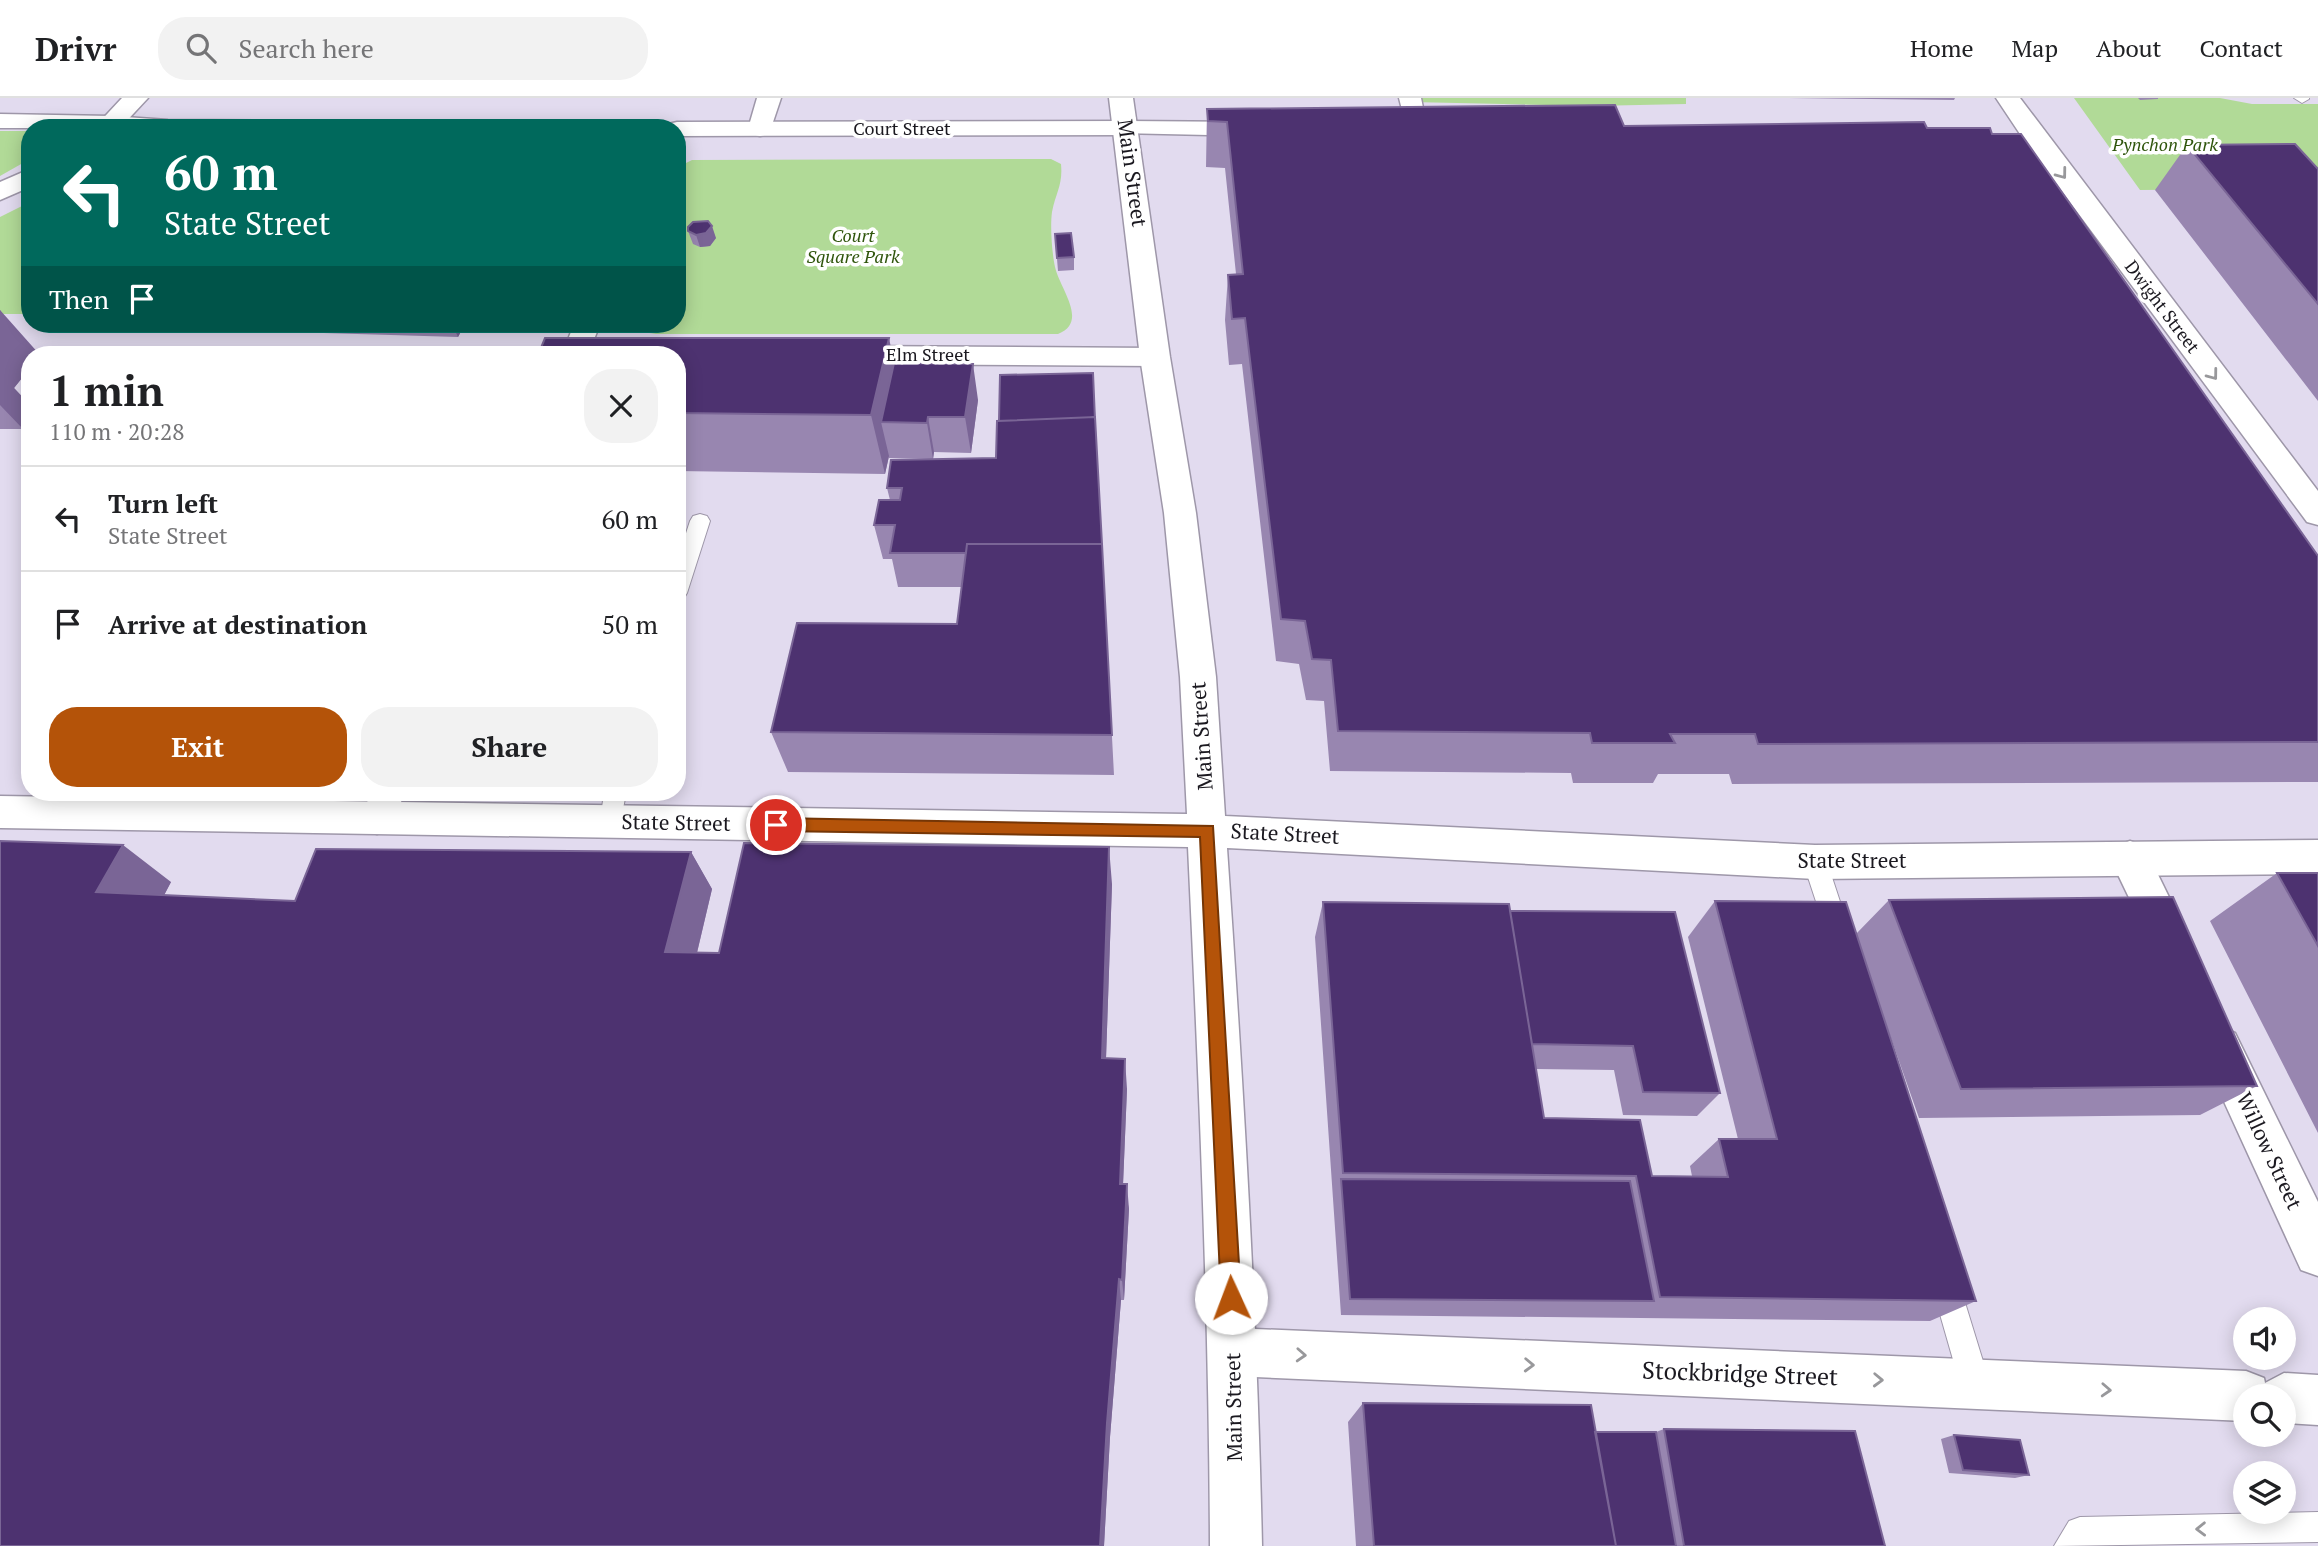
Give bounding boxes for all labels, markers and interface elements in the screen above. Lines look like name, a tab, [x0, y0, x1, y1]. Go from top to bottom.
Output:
search box	[158, 17, 648, 80]
text: Drivr	[35, 27, 116, 70]
icon: search	[182, 29, 220, 67]
text: Search here	[238, 31, 374, 65]
text: Home	[1910, 32, 1974, 64]
text: Map	[2012, 32, 2058, 64]
text: About	[2096, 32, 2162, 64]
text: Contact	[2200, 32, 2283, 64]
street label: Court Street	[853, 116, 951, 140]
street label: Main Street	[1112, 117, 1154, 229]
park label: Pynchon Park	[2111, 132, 2218, 156]
text: 60 m	[164, 139, 278, 204]
icon: left	[49, 147, 140, 238]
one-way arrow	[2053, 166, 2066, 179]
text: State Street	[164, 202, 330, 244]
park label: Court Square Park	[806, 223, 900, 268]
street label: Dwight Street	[2120, 255, 2206, 358]
icon: arrive	[123, 280, 161, 318]
text: Then	[49, 282, 109, 316]
street label: Elm Street	[886, 342, 970, 366]
text: 1 min	[49, 362, 164, 418]
one-way arrow	[2205, 367, 2218, 380]
button: close	[584, 369, 658, 443]
text: 110 m · 20:28	[49, 416, 184, 447]
text: Turn left	[108, 486, 218, 520]
icon: left	[49, 500, 87, 538]
text: 60 m	[602, 502, 658, 536]
text: State Street	[108, 520, 228, 551]
icon: arrive	[49, 605, 87, 643]
text: Arrive at destination	[108, 607, 367, 641]
text: 50 m	[602, 607, 658, 641]
street label: Main Street	[1183, 681, 1219, 791]
button: Exit	[49, 707, 347, 787]
button: Share	[361, 707, 658, 787]
pin	[746, 795, 806, 855]
icon: arrive	[757, 806, 795, 844]
street label: State Street	[621, 807, 731, 837]
street label: State Street	[1230, 816, 1340, 850]
street label: State Street	[1797, 846, 1907, 874]
street label: Willow Street	[2231, 1087, 2309, 1214]
position arrow	[1194, 1261, 1268, 1335]
map controls	[2233, 1307, 2296, 1524]
button: sound	[2233, 1307, 2296, 1370]
one-way arrow	[1296, 1347, 1307, 1362]
street label: Main Street	[1218, 1352, 1248, 1462]
street label: Stockbridge Street	[1642, 1354, 1839, 1392]
one-way arrow	[1523, 1357, 1534, 1372]
one-way arrow	[1873, 1373, 1884, 1388]
one-way arrow	[2100, 1383, 2111, 1398]
button: search	[2233, 1384, 2296, 1447]
button: layers	[2233, 1461, 2296, 1524]
one-way arrow	[2195, 1521, 2206, 1537]

